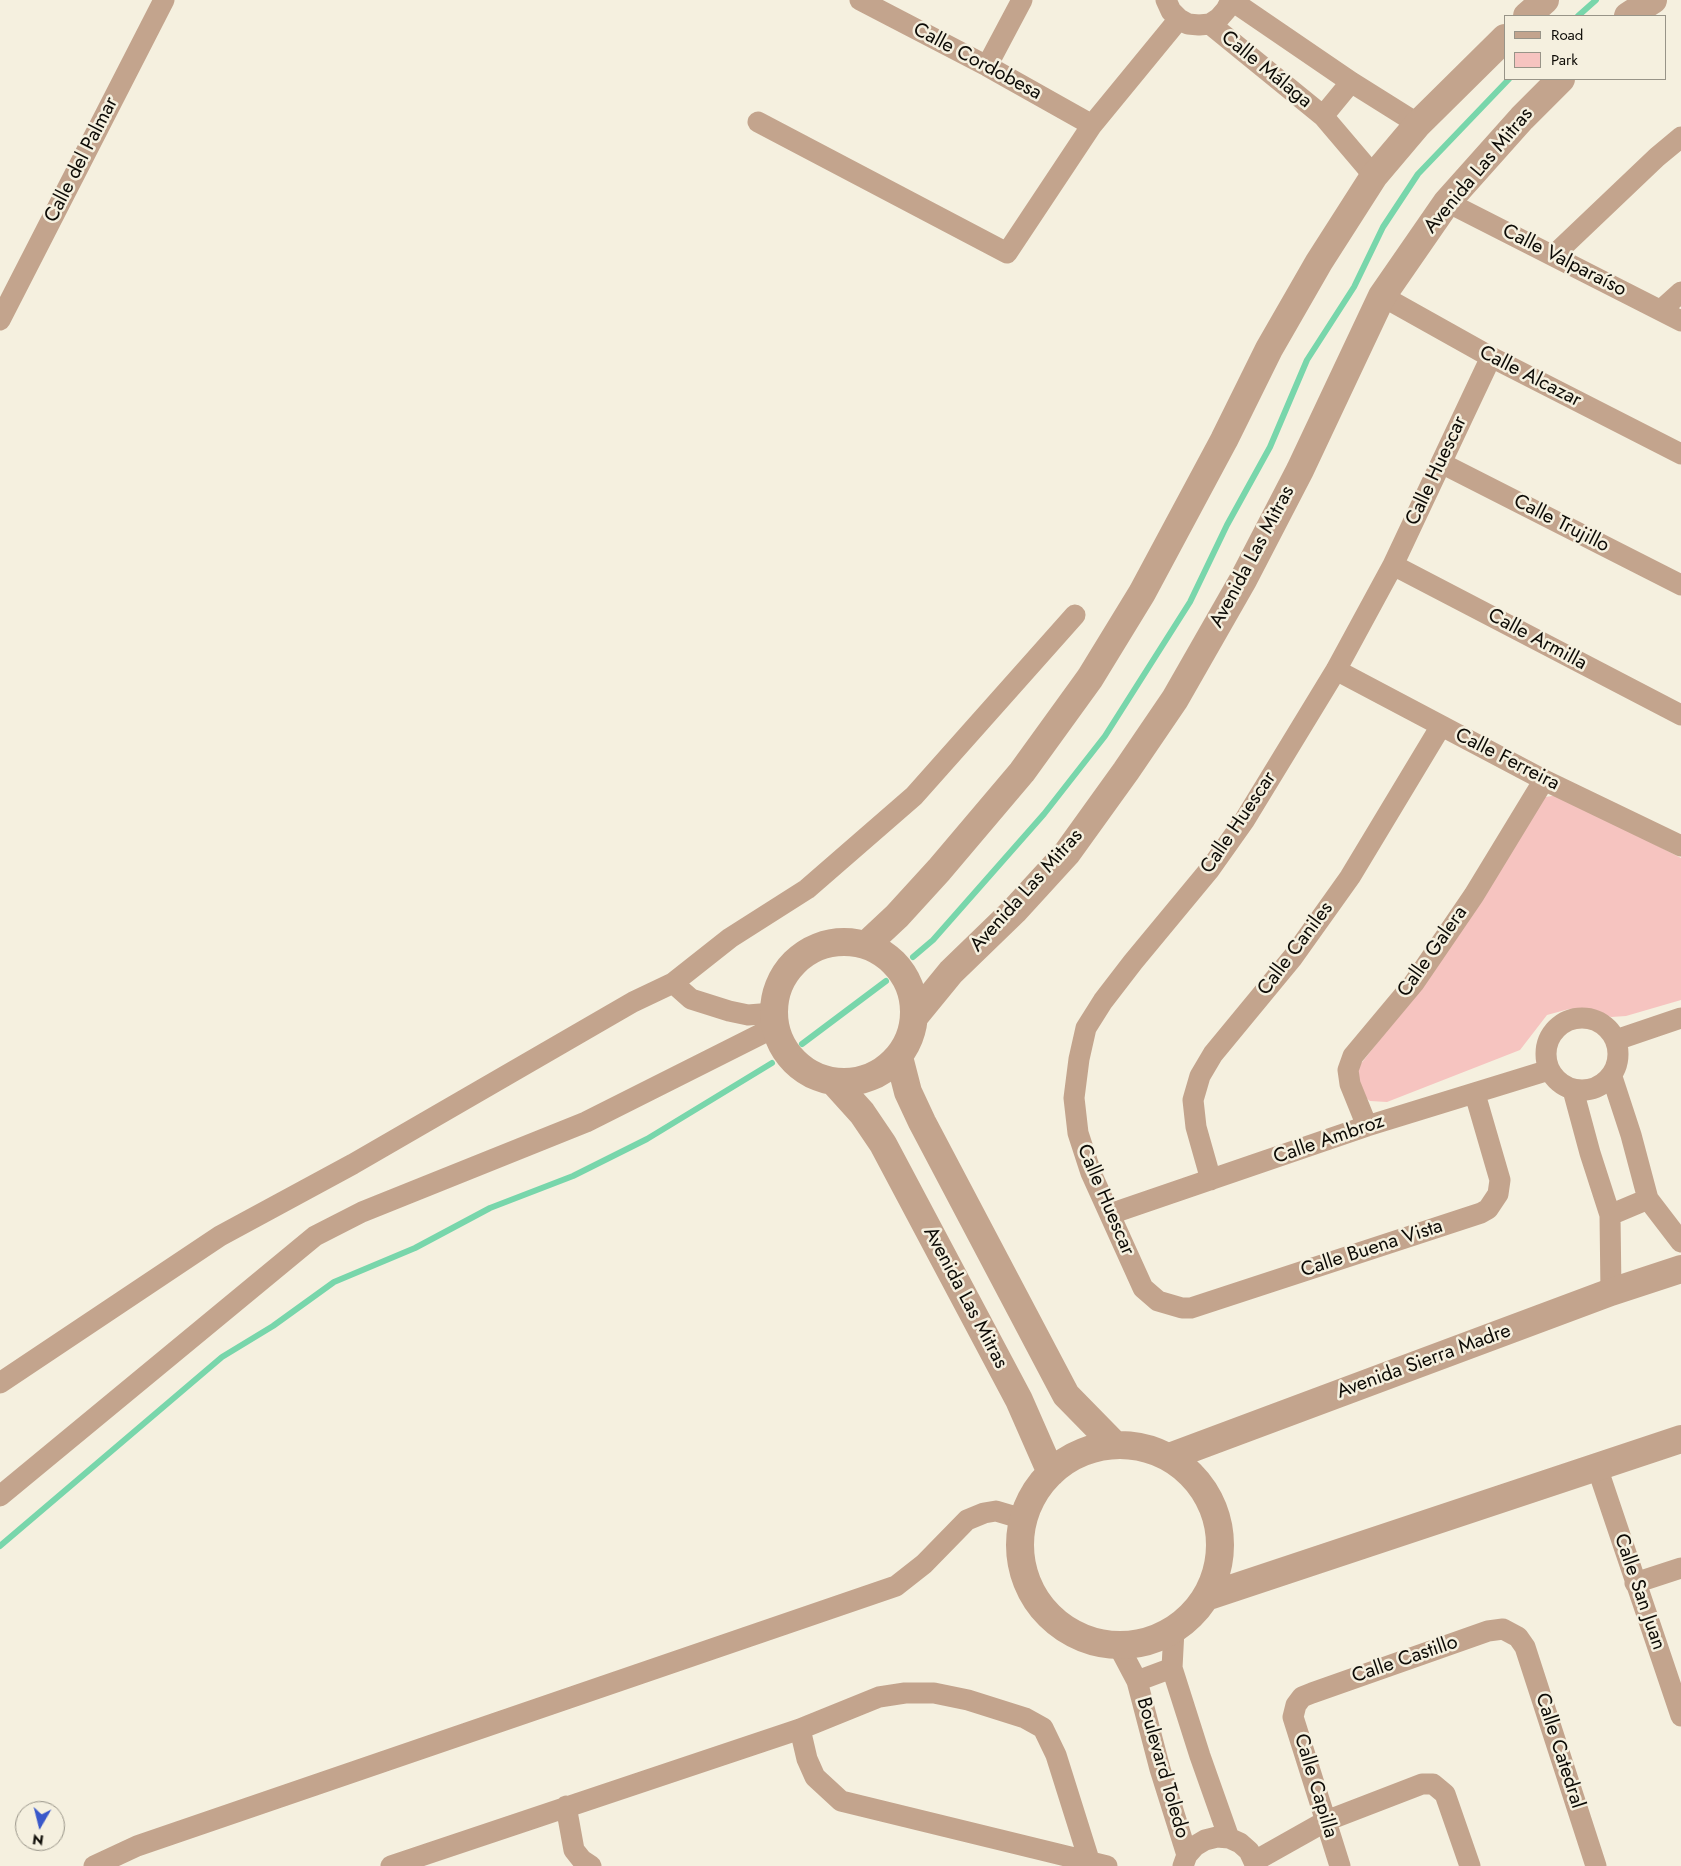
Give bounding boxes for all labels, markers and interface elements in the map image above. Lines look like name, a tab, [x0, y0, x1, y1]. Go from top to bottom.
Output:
legend	[1504, 15, 1666, 80]
street label: Calle Cordobesa	[909, 18, 1045, 106]
text: Road	[1551, 24, 1583, 46]
street label: Calle Málaga	[1216, 26, 1316, 114]
text: Park	[1551, 49, 1578, 71]
street label: Calle del Palmar	[40, 93, 124, 227]
street label: Avenida Las Mitras	[1419, 103, 1539, 239]
street label: Calle Valparaíso	[1498, 219, 1630, 303]
street label: Calle Alcazar	[1475, 341, 1585, 413]
street label: Calle Huescar	[1401, 412, 1473, 530]
street label: Avenida Las Mitras	[1206, 482, 1300, 632]
street label: Calle Trujillo	[1509, 490, 1613, 558]
street label: Calle Armilla	[1483, 604, 1591, 676]
street label: Calle Ferreira	[1451, 723, 1563, 797]
street label: Calle Huescar	[1196, 767, 1282, 879]
street label: Avenida Las Mitras	[966, 825, 1088, 957]
street label: Calle Caniles	[1253, 898, 1339, 1000]
street label: Calle Galera	[1393, 902, 1473, 1002]
street label: Calle Ambroz	[1271, 1110, 1387, 1170]
street label: Calle Huescar	[1071, 1141, 1139, 1259]
street label: Calle Buena Vista	[1298, 1215, 1446, 1283]
street label: Avenida Las Mitras	[918, 1223, 1012, 1373]
street label: Avenida Sierra Madre	[1334, 1319, 1514, 1405]
street label: Calle San Juan	[1608, 1531, 1670, 1653]
street label: Calle Castillo	[1349, 1631, 1461, 1689]
street label: Calle Catedral	[1529, 1690, 1589, 1812]
street label: Boulevard Toledo	[1130, 1695, 1194, 1841]
street label: Calle Capilla	[1288, 1731, 1342, 1841]
north arrow	[15, 1801, 65, 1851]
text: N	[31, 1829, 45, 1851]

